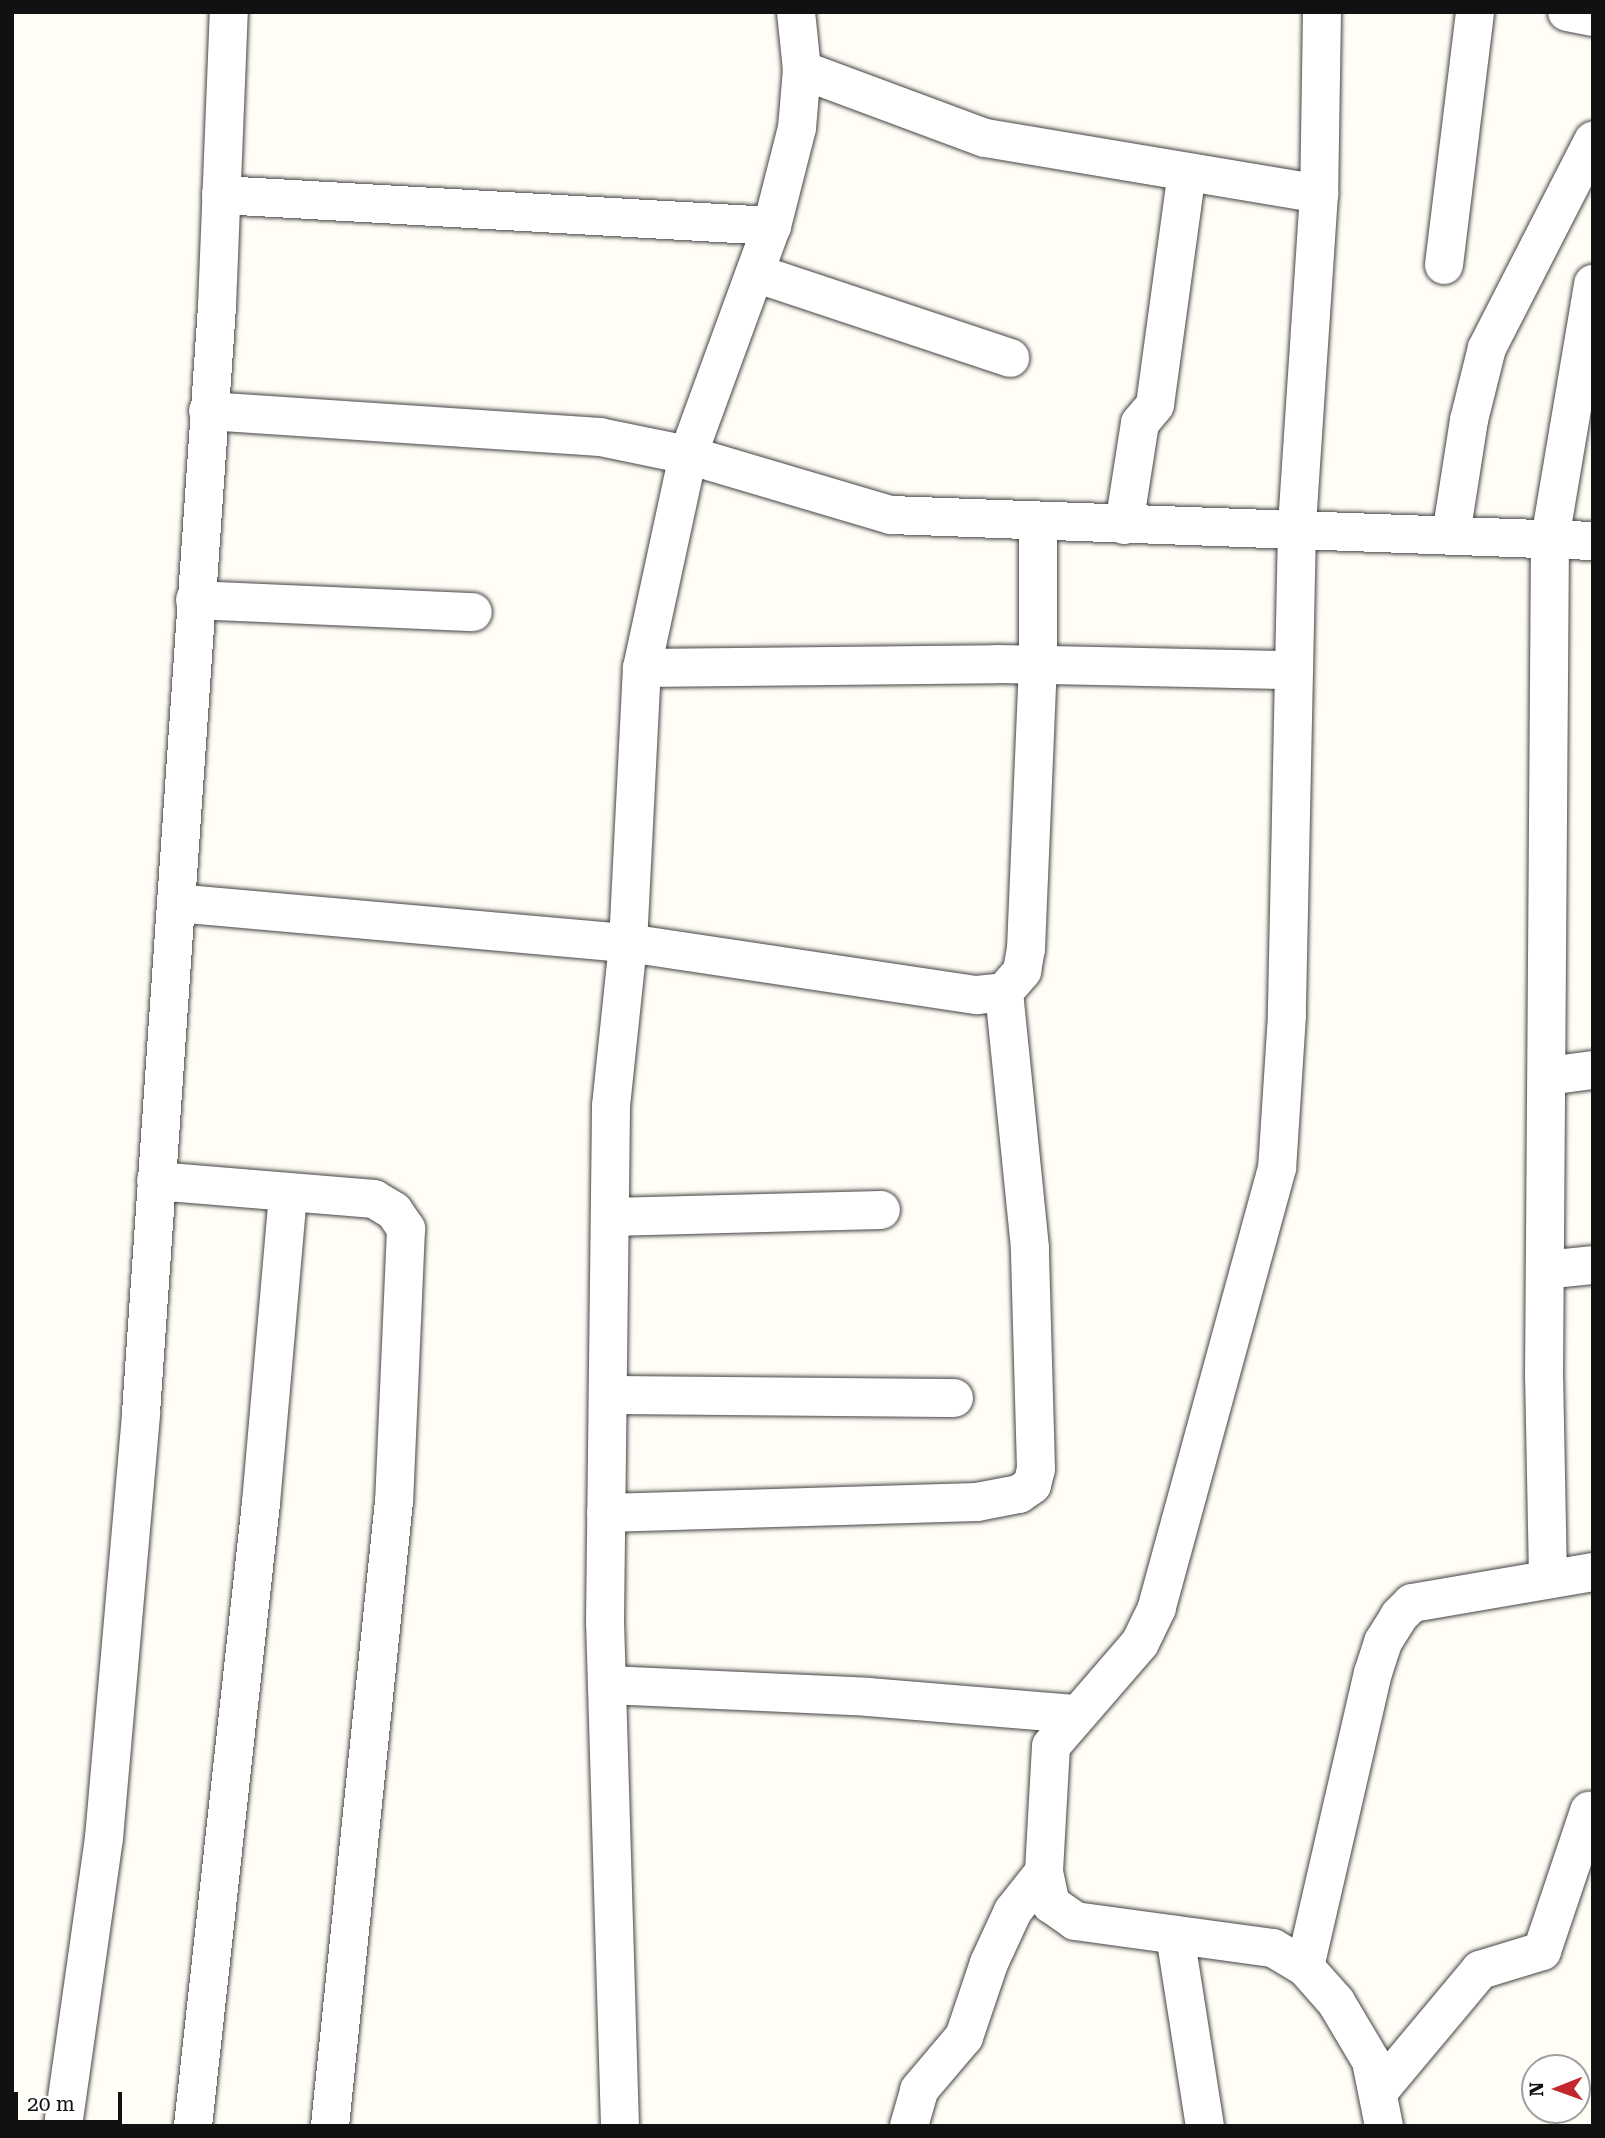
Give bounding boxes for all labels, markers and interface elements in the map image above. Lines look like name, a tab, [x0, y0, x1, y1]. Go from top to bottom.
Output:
north arrow	[1521, 2054, 1591, 2124]
scale bar	[18, 2078, 126, 2122]
text: N	[1525, 2082, 1548, 2097]
text: 20 m	[27, 2092, 75, 2116]

